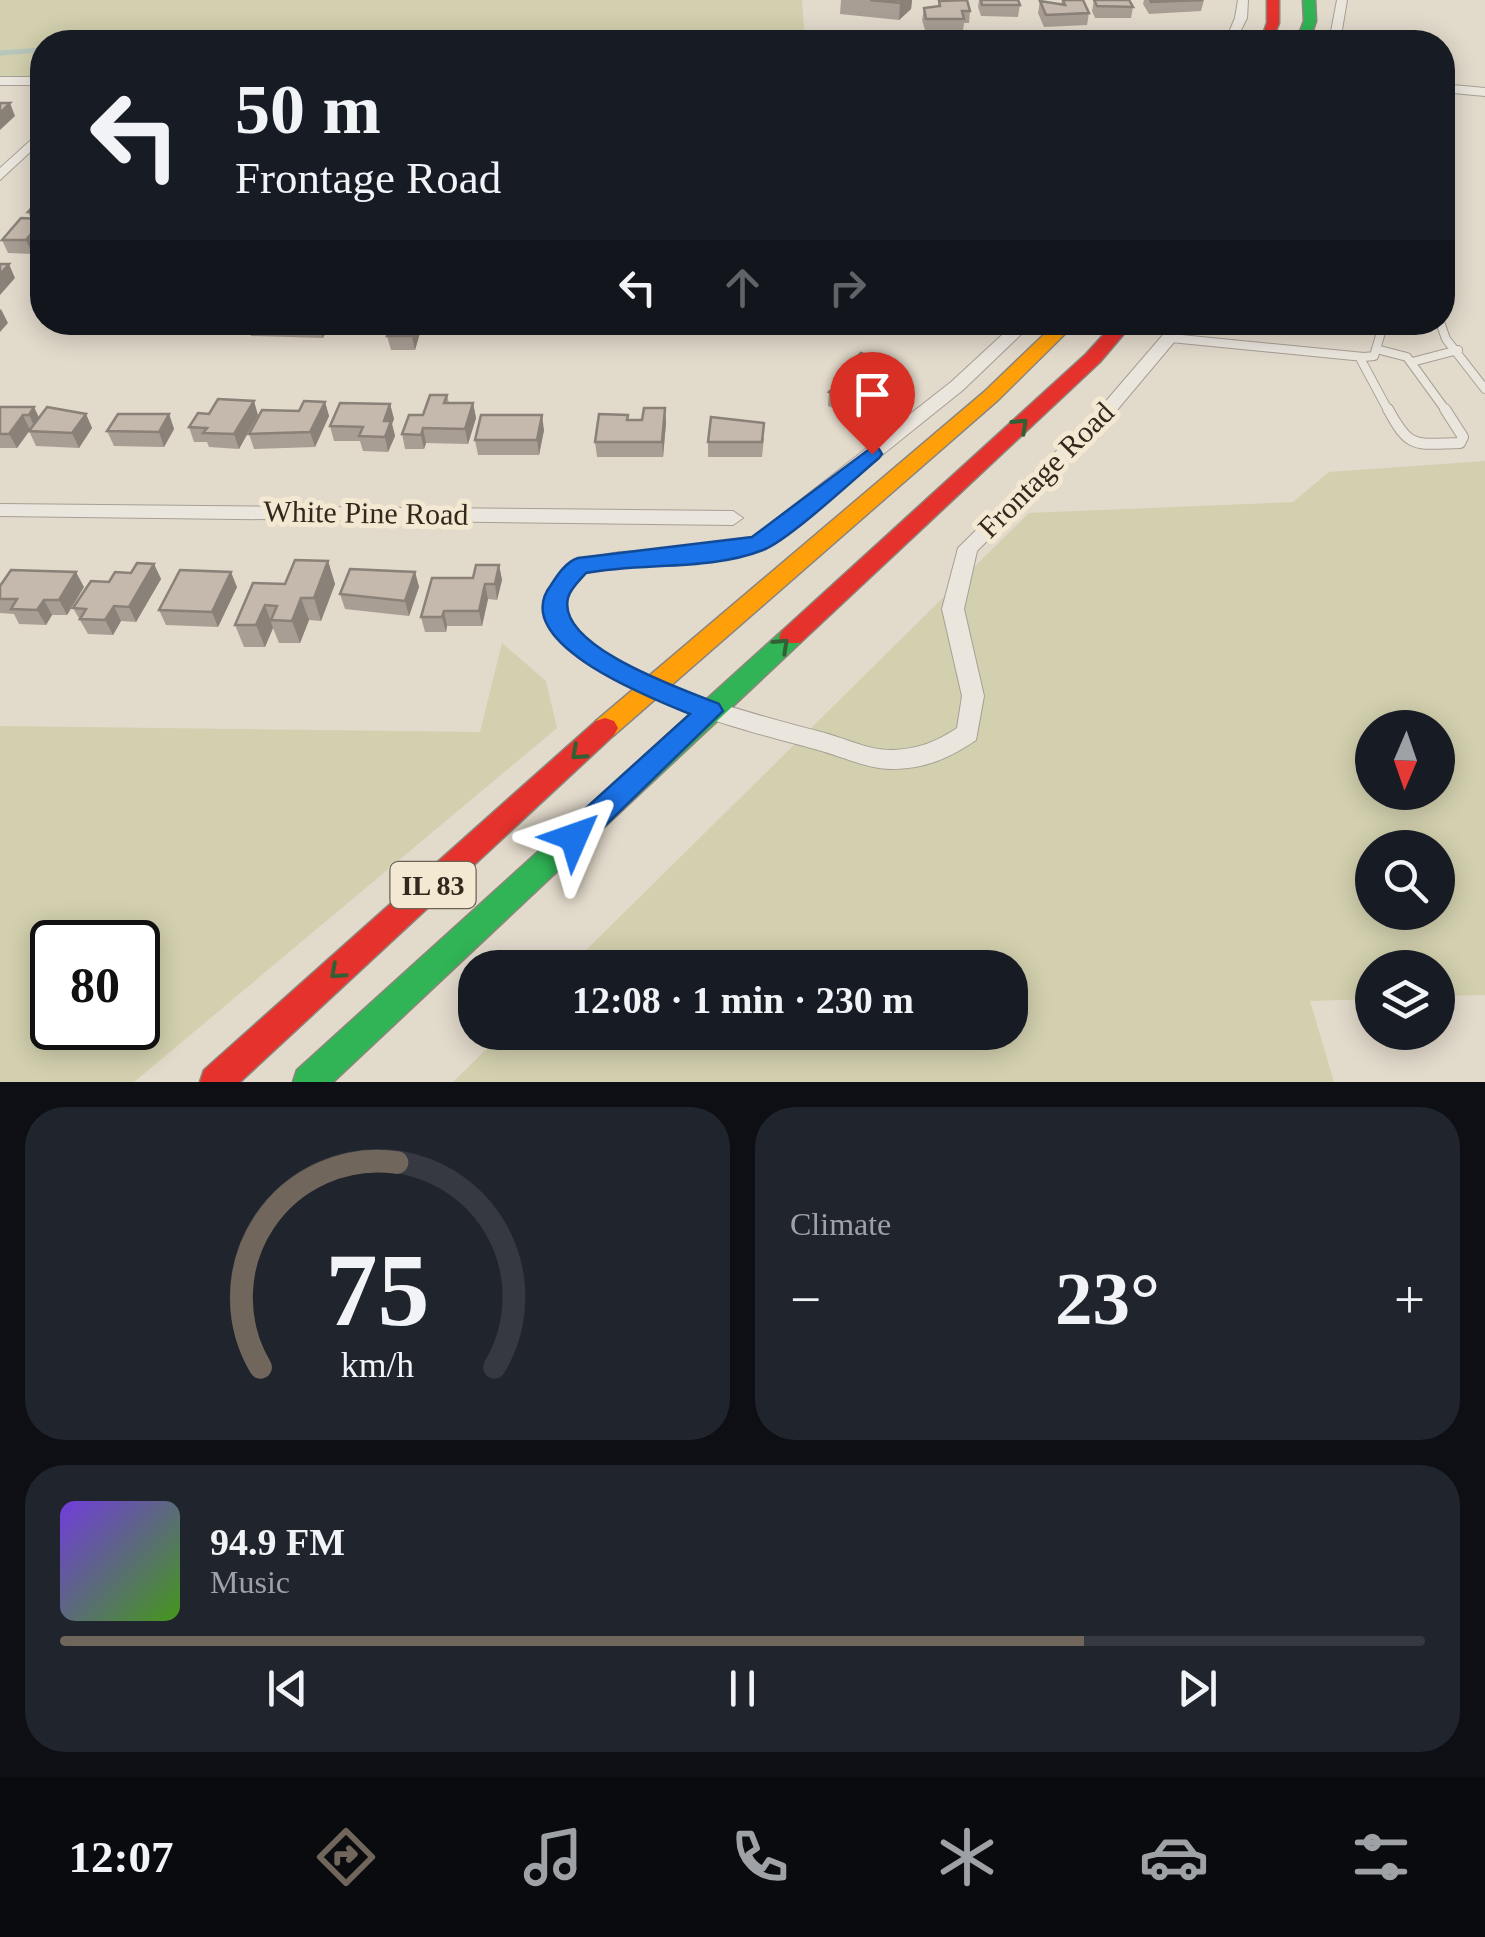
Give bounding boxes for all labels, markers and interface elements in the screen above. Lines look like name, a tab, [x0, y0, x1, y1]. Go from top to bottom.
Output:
icon: left	[70, 70, 200, 200]
text: 50 m	[235, 71, 381, 148]
text: Frontage Road	[235, 153, 501, 203]
icon: left	[610, 260, 665, 315]
icon: ahead	[715, 260, 770, 315]
icon: right	[820, 260, 875, 315]
pin	[830, 352, 915, 455]
icon: arrive	[845, 367, 900, 422]
street label: Frontage Road	[971, 395, 1120, 544]
one-way arrow	[1009, 419, 1028, 437]
street label: White Pine Road	[263, 494, 469, 531]
one-way arrow	[770, 639, 789, 657]
north arrow	[1355, 710, 1455, 810]
map controls	[1355, 710, 1455, 1050]
one-way arrow	[571, 741, 590, 759]
position arrow	[522, 785, 626, 889]
button: search	[1355, 830, 1455, 930]
road number: IL 83	[390, 862, 476, 908]
speed limit sign: 80	[30, 920, 160, 1050]
button: layers	[1355, 950, 1455, 1050]
one-way arrow	[330, 960, 349, 978]
text: 12:08 · 1 min · 230 m	[572, 979, 914, 1021]
text: Climate	[790, 1206, 891, 1242]
text: 75	[326, 1232, 430, 1347]
text: 23°	[1055, 1257, 1160, 1340]
text: −	[790, 1269, 821, 1330]
text: +	[1394, 1269, 1425, 1330]
text: km/h	[341, 1345, 414, 1385]
text: 94.9 FM	[210, 1521, 345, 1563]
text: Music	[210, 1564, 290, 1600]
icon: previous	[260, 1661, 315, 1716]
icon: pause	[715, 1661, 770, 1716]
icon: next	[1170, 1661, 1225, 1716]
icon: directions	[311, 1822, 381, 1892]
icon: music	[518, 1822, 588, 1892]
icon: phone	[725, 1822, 795, 1892]
icon: climate	[932, 1822, 1002, 1892]
icon: car	[1139, 1822, 1209, 1892]
icon: filters	[1346, 1822, 1416, 1892]
text: 12:07	[69, 1832, 174, 1882]

